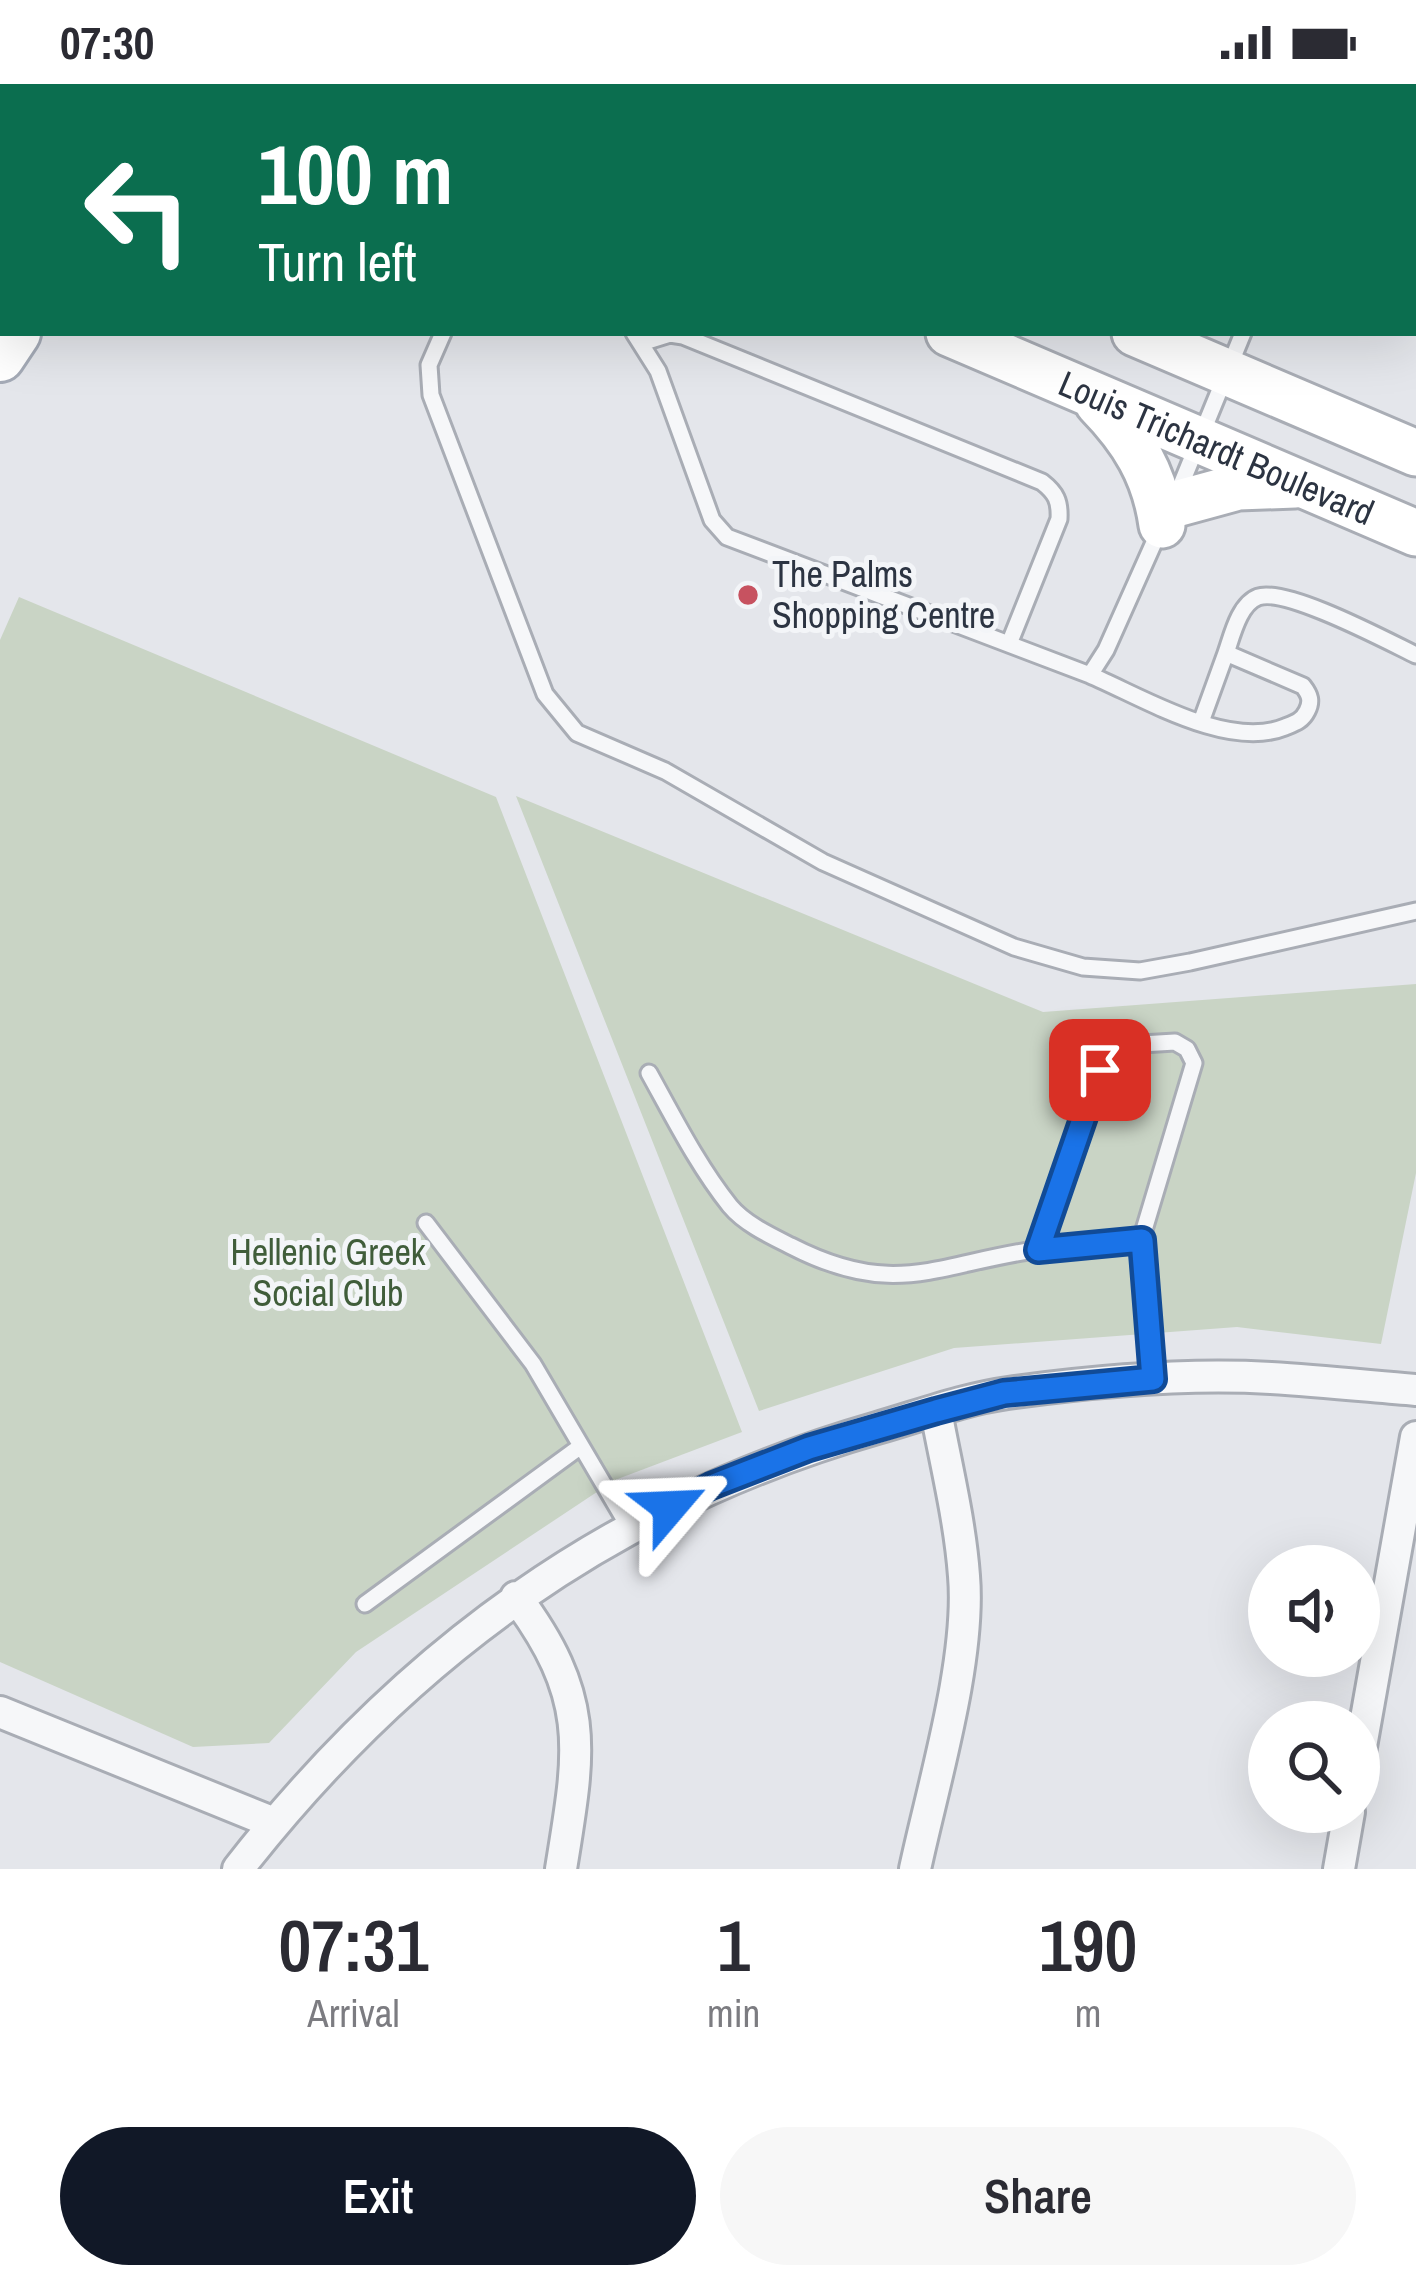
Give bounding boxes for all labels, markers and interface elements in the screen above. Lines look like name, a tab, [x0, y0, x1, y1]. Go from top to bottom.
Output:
text: 07:30	[60, 12, 154, 73]
text: 100 m	[258, 117, 453, 230]
icon: left	[60, 132, 216, 288]
text: Turn left	[258, 225, 417, 298]
street label: Louis Trichardt Boulevard	[1052, 359, 1381, 536]
place label: The Palms Shopping Centre	[772, 550, 995, 639]
marker: The Palms Shopping Centre	[735, 582, 761, 608]
pin	[1049, 1019, 1151, 1121]
icon: arrive	[1067, 1037, 1133, 1103]
park label: Hellenic Greek Social Club	[230, 1228, 426, 1317]
position arrow	[607, 1444, 733, 1570]
map controls	[1248, 1545, 1380, 1833]
button: sound	[1248, 1545, 1380, 1677]
button: search	[1248, 1701, 1380, 1833]
text: 07:31	[279, 1896, 428, 1993]
text: 1	[717, 1896, 750, 1993]
text: 190	[1039, 1896, 1137, 1993]
text: Arrival	[307, 1987, 400, 2039]
text: min	[707, 1987, 760, 2039]
text: m	[1075, 1987, 1101, 2039]
button: Exit	[60, 2127, 696, 2265]
button: Share	[720, 2127, 1356, 2265]

